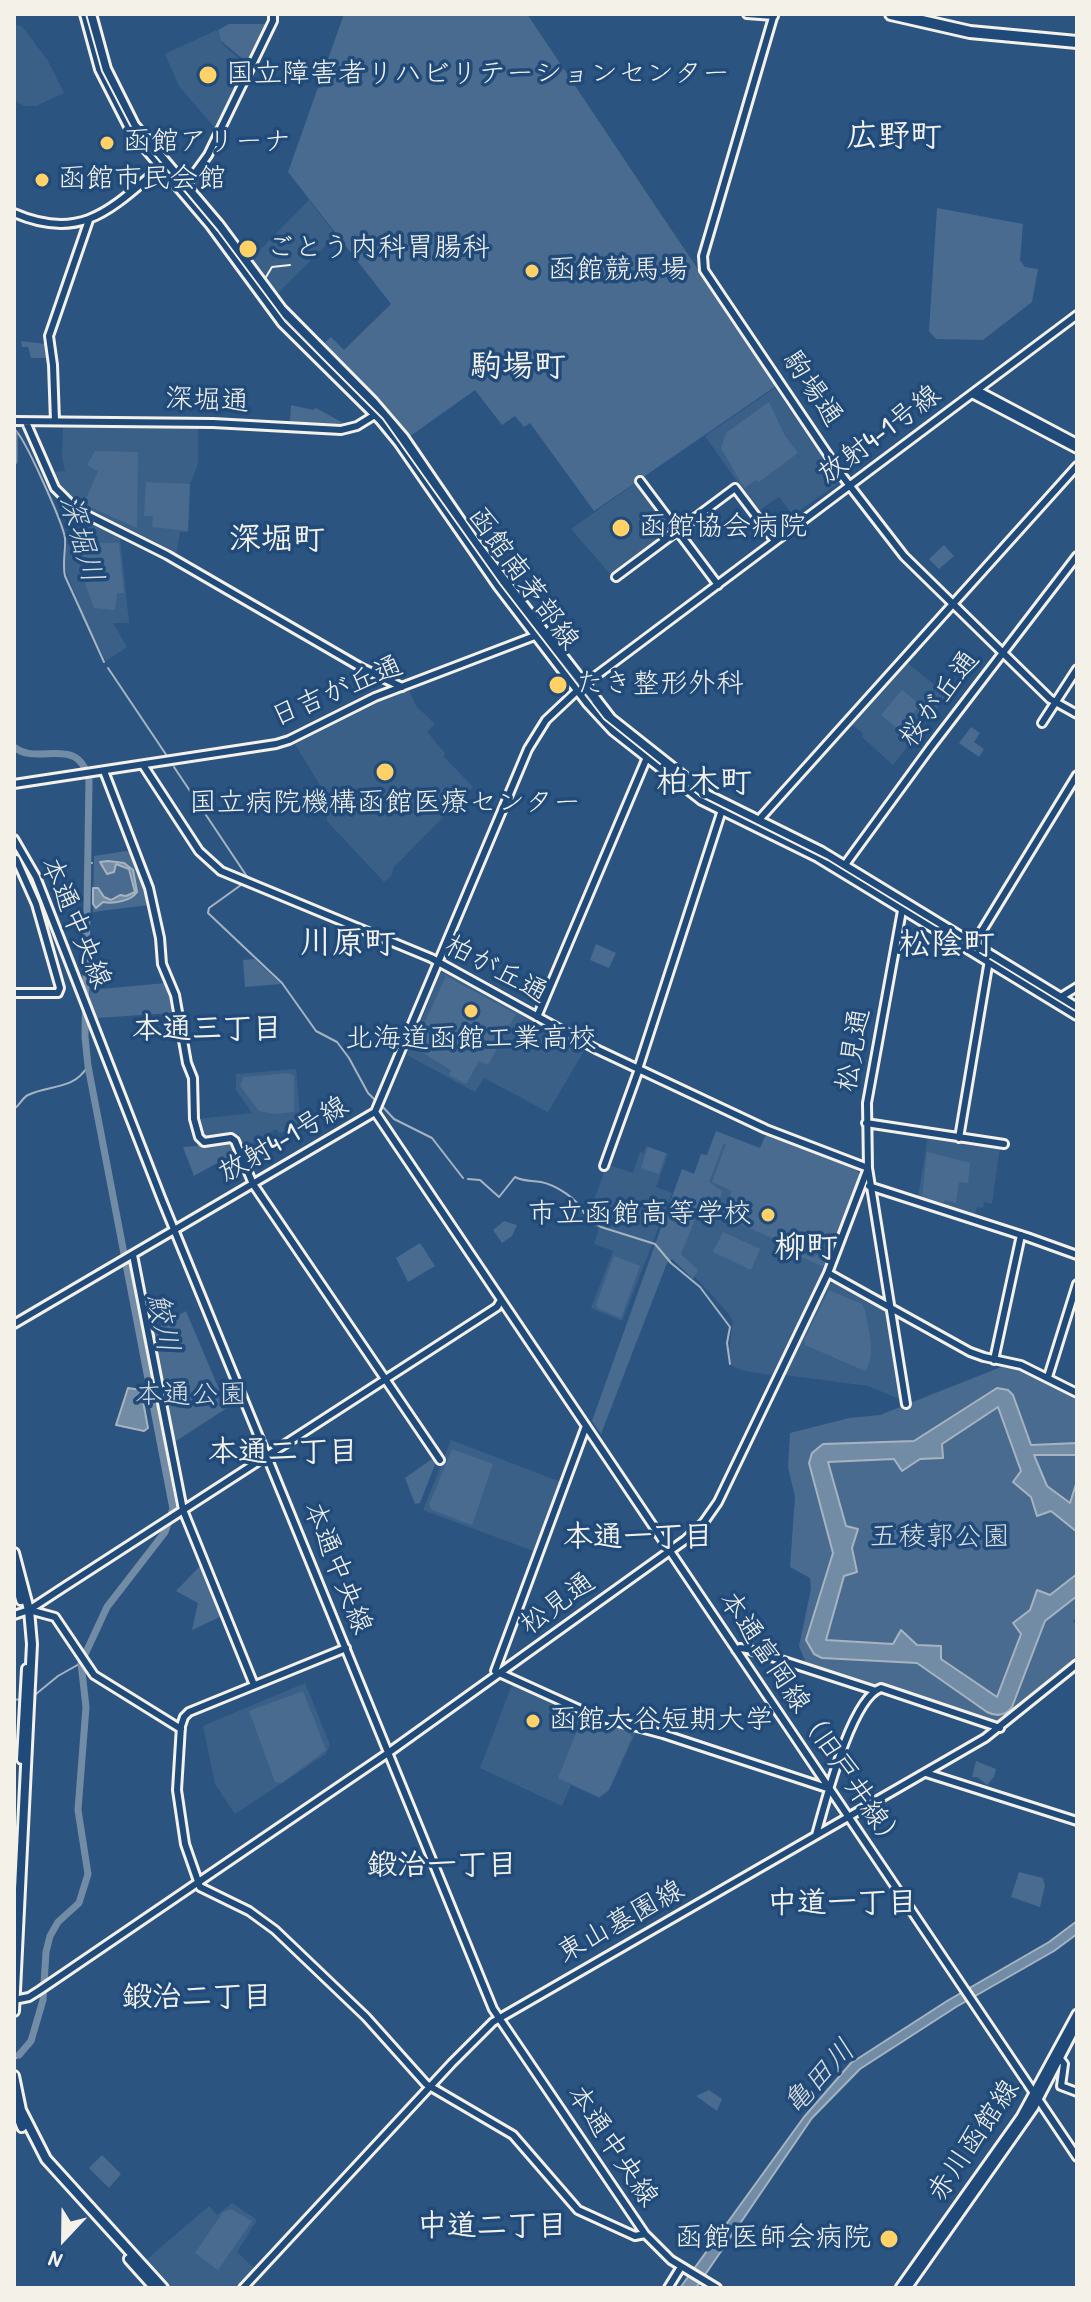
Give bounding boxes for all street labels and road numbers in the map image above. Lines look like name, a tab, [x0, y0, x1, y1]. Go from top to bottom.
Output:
street label: 駒場通	[775, 345, 849, 433]
street label: 放射4-1号線	[812, 378, 948, 492]
street label: 深堀通	[164, 383, 250, 419]
street label: 函館南茅部線	[460, 501, 586, 657]
street label: 桜が丘通	[893, 644, 987, 754]
street label: 日吉が丘通	[266, 649, 408, 735]
street label: 本通中央線	[32, 852, 118, 994]
street label: 柏が丘通	[439, 929, 553, 1011]
street label: 松見通	[830, 1006, 878, 1094]
street label: 放射4-1号線	[213, 1089, 355, 1191]
street label: 本通中央線	[295, 1497, 379, 1639]
street label: 松見通	[514, 1566, 602, 1642]
street label: 本通富岡線（旧戸井線）	[711, 1585, 911, 1859]
street label: 東山墓園線	[552, 1873, 690, 1971]
street label: 赤川函館線	[921, 2074, 1027, 2208]
street label: 本通中央線	[559, 2079, 665, 2213]

